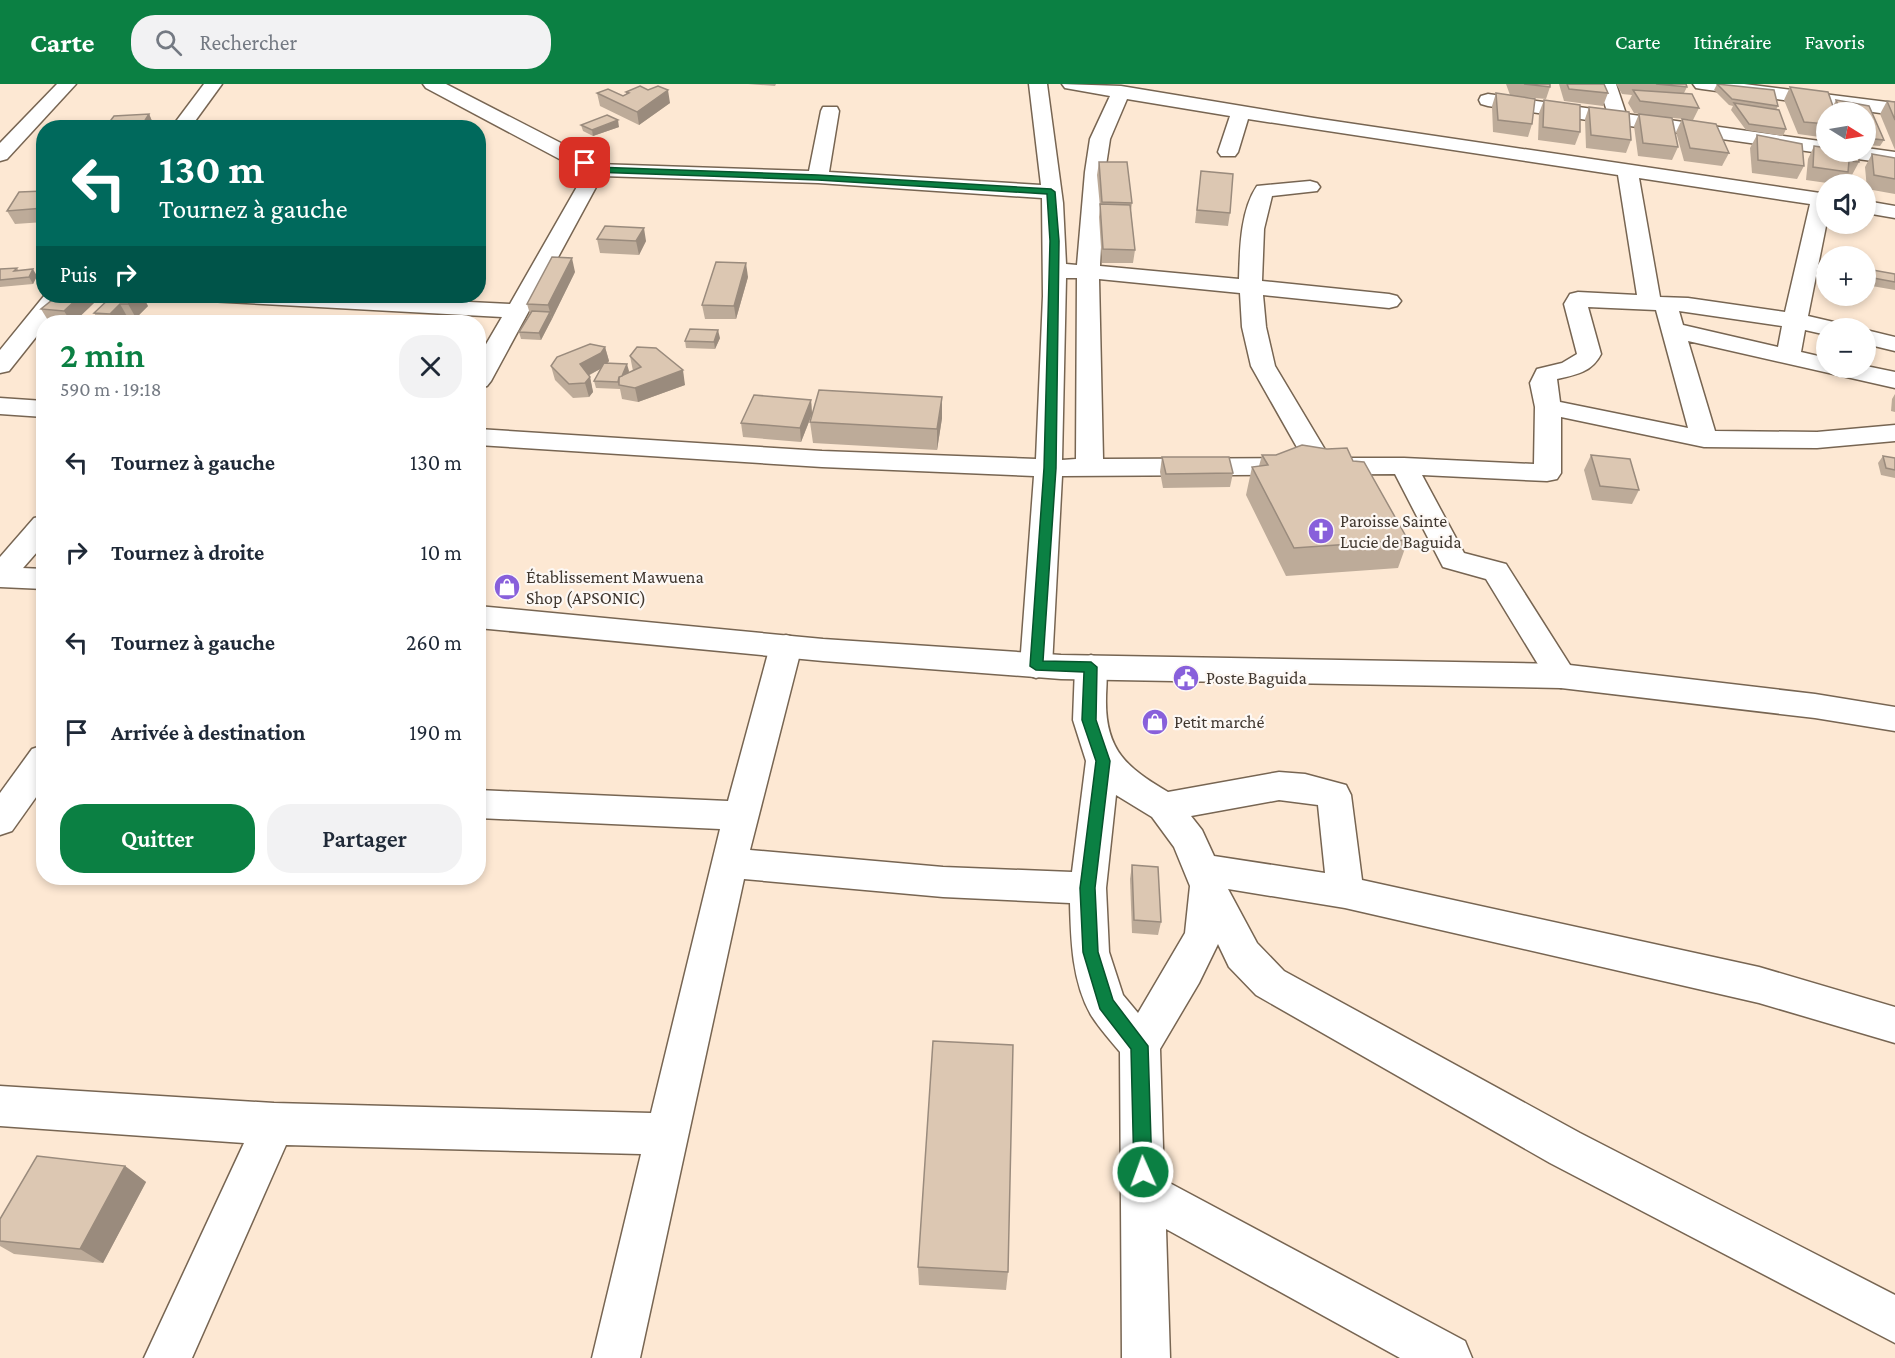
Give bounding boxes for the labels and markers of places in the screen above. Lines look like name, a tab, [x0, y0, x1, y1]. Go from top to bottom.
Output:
pin	[559, 137, 610, 188]
place label: Paroisse Sainte Lucie de Baguida	[1340, 511, 1462, 552]
church icon: Paroisse Sainte Lucie de Baguida	[1306, 516, 1336, 546]
place label: Établissement Mawuena Shop (APSONIC)	[526, 567, 704, 609]
shop icon: Établissement Mawuena Shop (APSONIC)	[492, 572, 522, 602]
public building icon: Poste Baguida	[1171, 663, 1201, 693]
place label: Poste Baguida	[1206, 668, 1307, 688]
shop icon: Petit marché	[1140, 707, 1170, 737]
place label: Petit marché	[1174, 712, 1264, 732]

